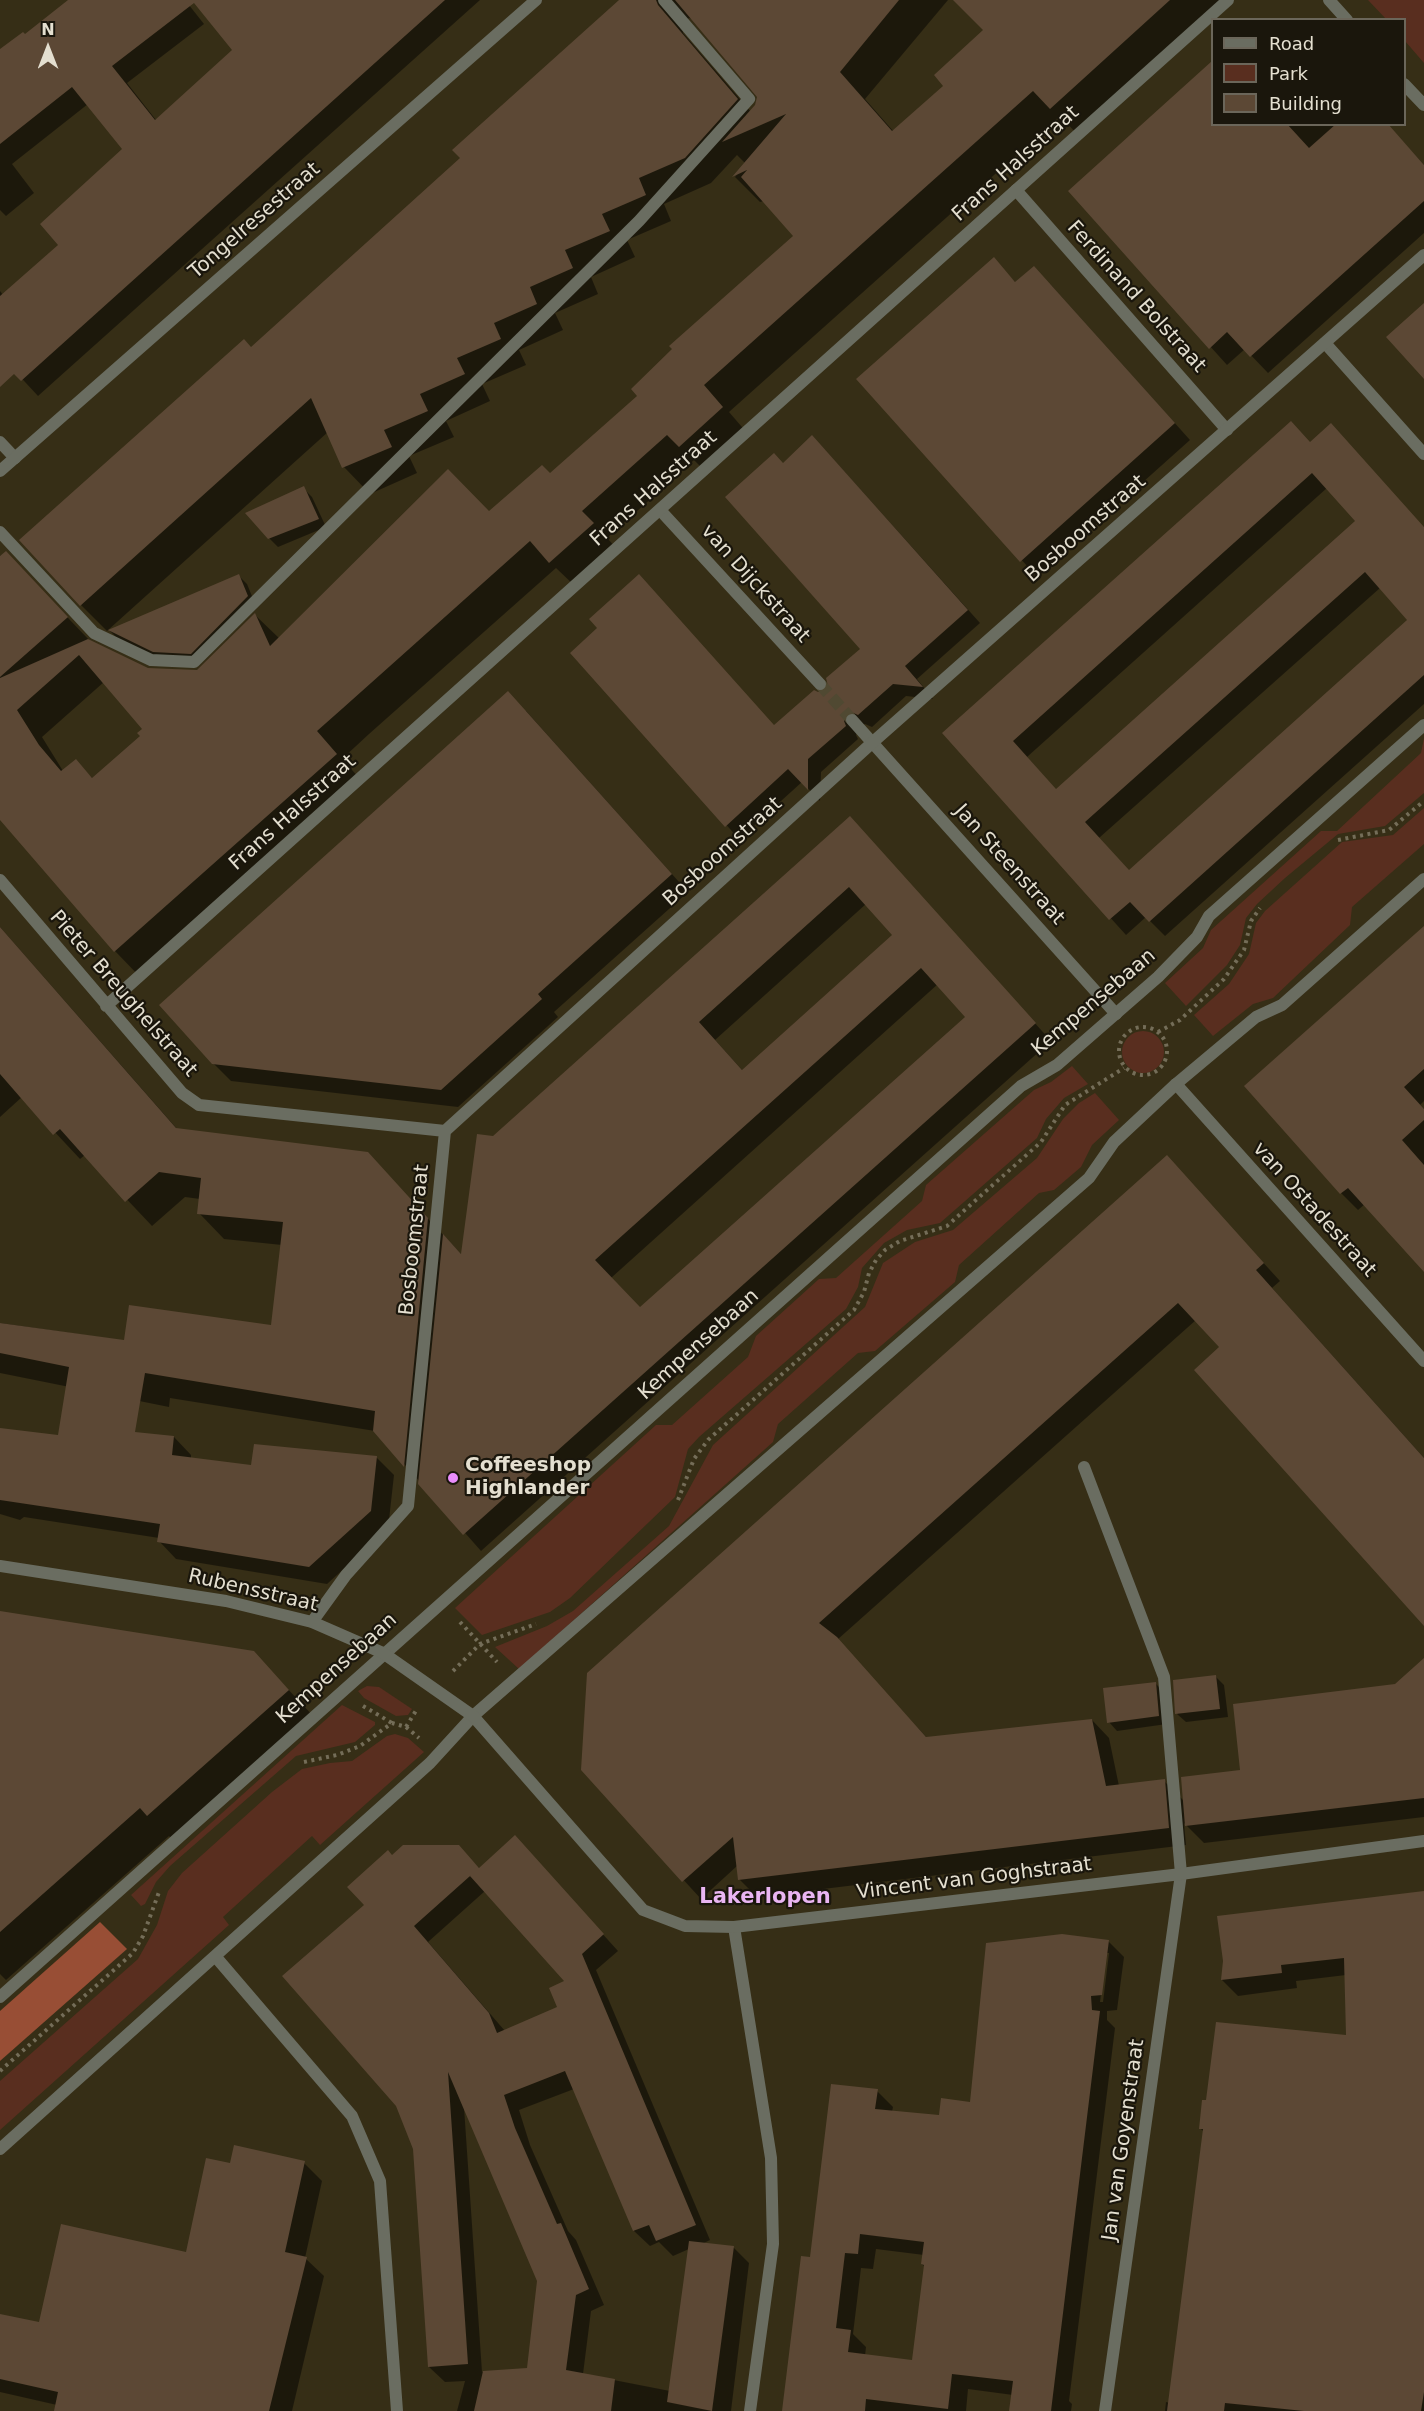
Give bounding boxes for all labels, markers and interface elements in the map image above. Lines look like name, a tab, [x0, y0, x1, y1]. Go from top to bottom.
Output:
north arrow	[18, 18, 78, 78]
legend	[1211, 18, 1406, 126]
text: N	[41, 20, 55, 39]
text: Road	[1269, 33, 1314, 54]
text: Park	[1269, 63, 1308, 84]
text: Building	[1269, 93, 1342, 114]
street label: Frans Halsstraat	[948, 101, 1084, 227]
street label: Tongelresestraat	[185, 158, 325, 284]
street label: Ferdinand Bolstraat	[1062, 216, 1210, 378]
street label: Frans Halsstraat	[586, 426, 722, 552]
street label: Bosboomstraat	[1021, 470, 1151, 588]
street label: van Dijckstraat	[696, 520, 814, 648]
street label: Frans Halsstraat	[225, 750, 361, 876]
street label: Bosboomstraat	[659, 792, 787, 912]
street label: Jan Steenstraat	[949, 800, 1069, 930]
street label: Pieter Breughelstraat	[44, 906, 202, 1082]
street label: Kempensebaan	[1027, 944, 1161, 1062]
street label: van Ostadestraat	[1247, 1138, 1381, 1282]
street label: Bosboomstraat	[395, 1163, 435, 1317]
street label: Kempensebaan	[634, 1284, 764, 1406]
place label: Coffeeshop Highlander	[465, 1454, 591, 1501]
marker: Coffeeshop Highlander	[446, 1471, 460, 1485]
street label: Rubensstraat	[186, 1564, 320, 1618]
street label: Kempensebaan	[272, 1608, 402, 1730]
street label: Vincent van Goghstraat	[855, 1853, 1093, 1905]
district label: Lakerlopen	[699, 1885, 831, 1911]
street label: Jan van Goyenstraat	[1098, 2037, 1150, 2243]

